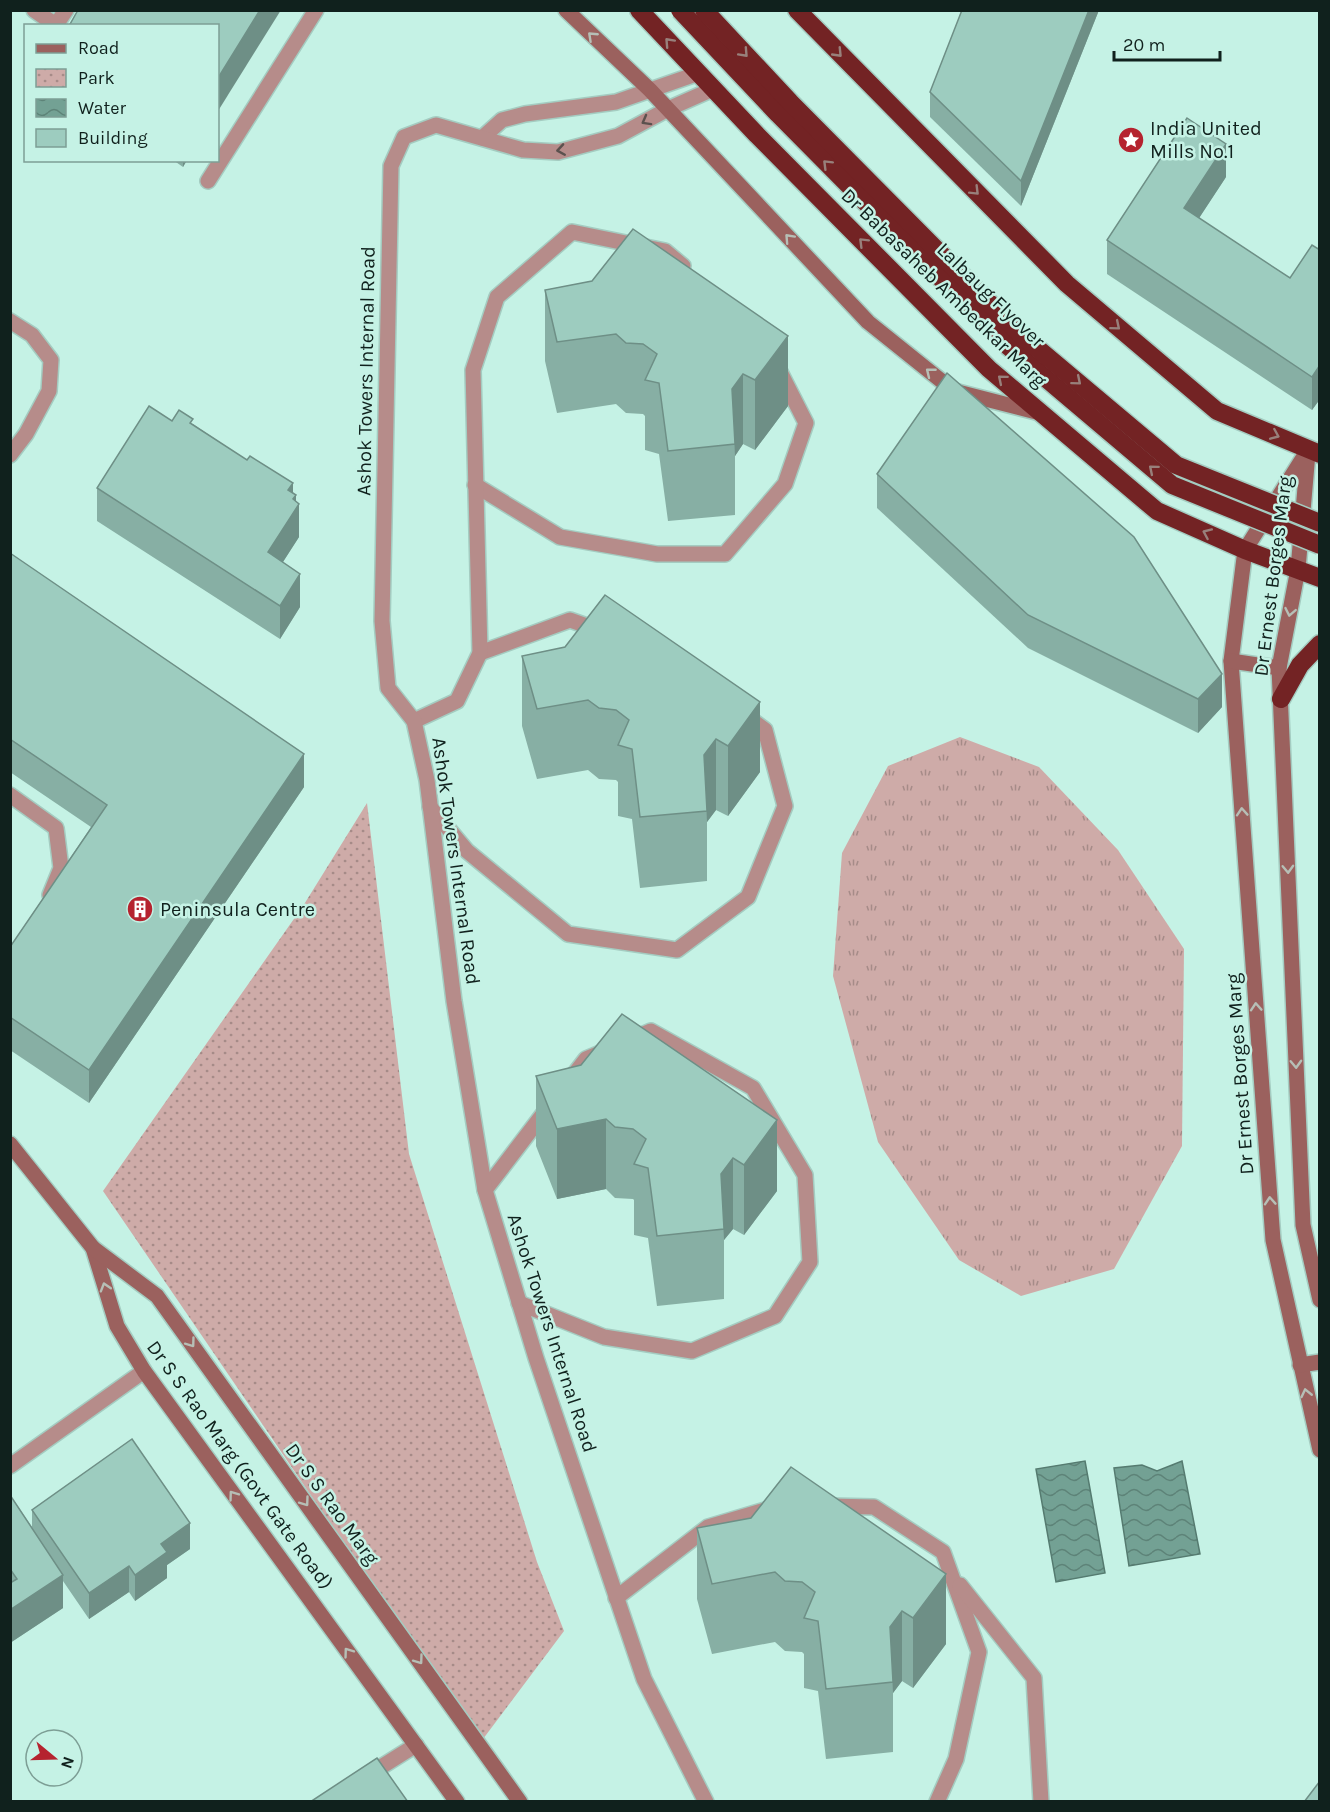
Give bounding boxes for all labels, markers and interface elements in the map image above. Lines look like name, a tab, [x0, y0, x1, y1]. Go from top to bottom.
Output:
legend	[24, 24, 219, 162]
scale bar	[1114, 24, 1220, 62]
one-way arrow	[589, 32, 599, 43]
text: 20 m	[1123, 34, 1165, 56]
text: Road	[78, 37, 119, 59]
one-way arrow	[665, 38, 676, 49]
one-way arrow	[830, 45, 841, 56]
one-way arrow	[737, 46, 748, 57]
text: Park	[78, 67, 115, 89]
text: Water	[78, 97, 126, 119]
one-way arrow	[642, 114, 652, 125]
place label: India United Mills No.1	[1150, 117, 1262, 163]
place icon: India United Mills No.1	[1116, 125, 1146, 155]
text: Building	[78, 127, 148, 149]
one-way arrow	[557, 143, 567, 156]
one-way arrow	[823, 160, 834, 171]
street label: Dr Babasaheb Ambedkar Marg	[837, 184, 1051, 392]
one-way arrow	[967, 184, 978, 195]
one-way arrow	[785, 235, 796, 245]
one-way arrow	[859, 238, 870, 249]
street label: Lalbaug Flyover	[932, 238, 1050, 353]
street label: Ashok Towers Internal Road	[352, 246, 380, 496]
one-way arrow	[1109, 318, 1120, 329]
one-way arrow	[926, 369, 937, 380]
one-way arrow	[1070, 374, 1081, 385]
one-way arrow	[998, 375, 1008, 386]
one-way arrow	[1268, 428, 1279, 440]
one-way arrow	[1149, 465, 1160, 476]
street label: Dr Ernest Borges Marg	[1249, 474, 1297, 678]
one-way arrow	[1202, 528, 1213, 540]
one-way arrow	[1284, 607, 1297, 617]
street label: Ashok Towers Internal Road	[427, 736, 485, 986]
one-way arrow	[1235, 808, 1248, 817]
one-way arrow	[1281, 864, 1294, 873]
building icon: Peninsula Centre	[125, 894, 155, 924]
place label: Peninsula Centre	[160, 898, 315, 921]
street label: Dr Ernest Borges Marg	[1221, 972, 1259, 1176]
one-way arrow	[1250, 1002, 1263, 1011]
one-way arrow	[1289, 1059, 1302, 1068]
one-way arrow	[1264, 1197, 1277, 1206]
street label: Ashok Towers Internal Road	[502, 1211, 602, 1455]
one-way arrow	[100, 1282, 112, 1293]
street label: Dr S S Rao Marg (Govt Gate Road)	[142, 1336, 338, 1594]
one-way arrow	[184, 1337, 195, 1348]
one-way arrow	[1300, 1388, 1313, 1398]
street label: Dr S S Rao Marg	[280, 1439, 384, 1569]
one-way arrow	[230, 1490, 241, 1501]
one-way arrow	[298, 1495, 309, 1506]
one-way arrow	[344, 1648, 355, 1659]
one-way arrow	[411, 1654, 422, 1665]
north arrow	[24, 1728, 84, 1788]
text: N	[57, 1754, 79, 1771]

